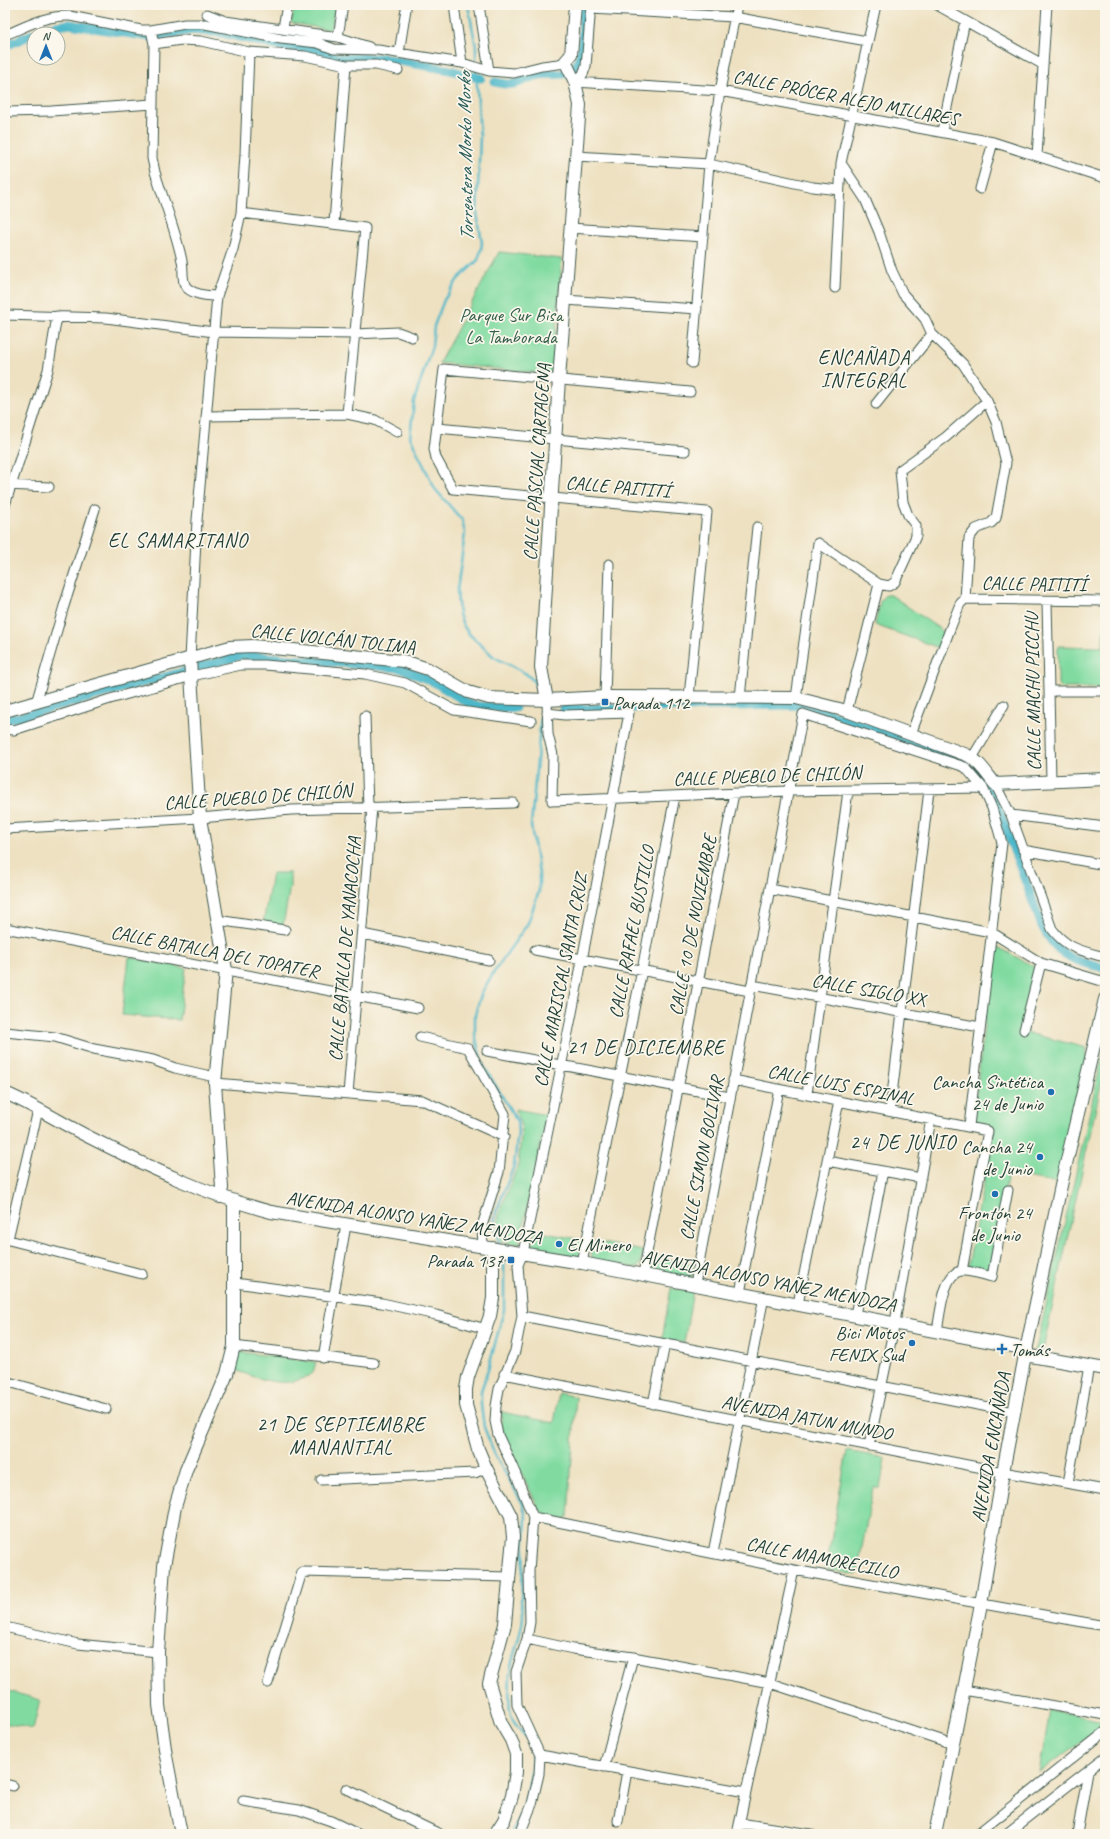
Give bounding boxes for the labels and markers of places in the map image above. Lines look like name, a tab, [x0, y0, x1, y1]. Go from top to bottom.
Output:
place label: Parada 112	[613, 691, 691, 715]
marker: Parada 112	[600, 697, 610, 707]
place label: Cancha Sintética 24 de Junio	[932, 1070, 1044, 1116]
marker: Cancha Sintética 24 de Junio	[1046, 1087, 1056, 1097]
place label: Cancha 24 de Junio	[962, 1135, 1034, 1181]
marker: Cancha 24 de Junio	[1035, 1152, 1045, 1162]
marker: Frontón 24 de Junio	[990, 1189, 1000, 1199]
place label: Frontón 24 de Junio	[958, 1201, 1034, 1247]
place label: El Minero	[567, 1233, 632, 1257]
marker: El Minero	[554, 1239, 564, 1249]
place label: Parada 137	[427, 1249, 504, 1273]
marker: Parada 137	[506, 1255, 516, 1265]
place label: Bici Motos FENIX Sud	[829, 1321, 908, 1367]
marker: Bici Motos FENIX Sud	[907, 1338, 917, 1348]
place label: Tomás	[1010, 1338, 1052, 1362]
marker: Tomás	[997, 1344, 1007, 1354]

